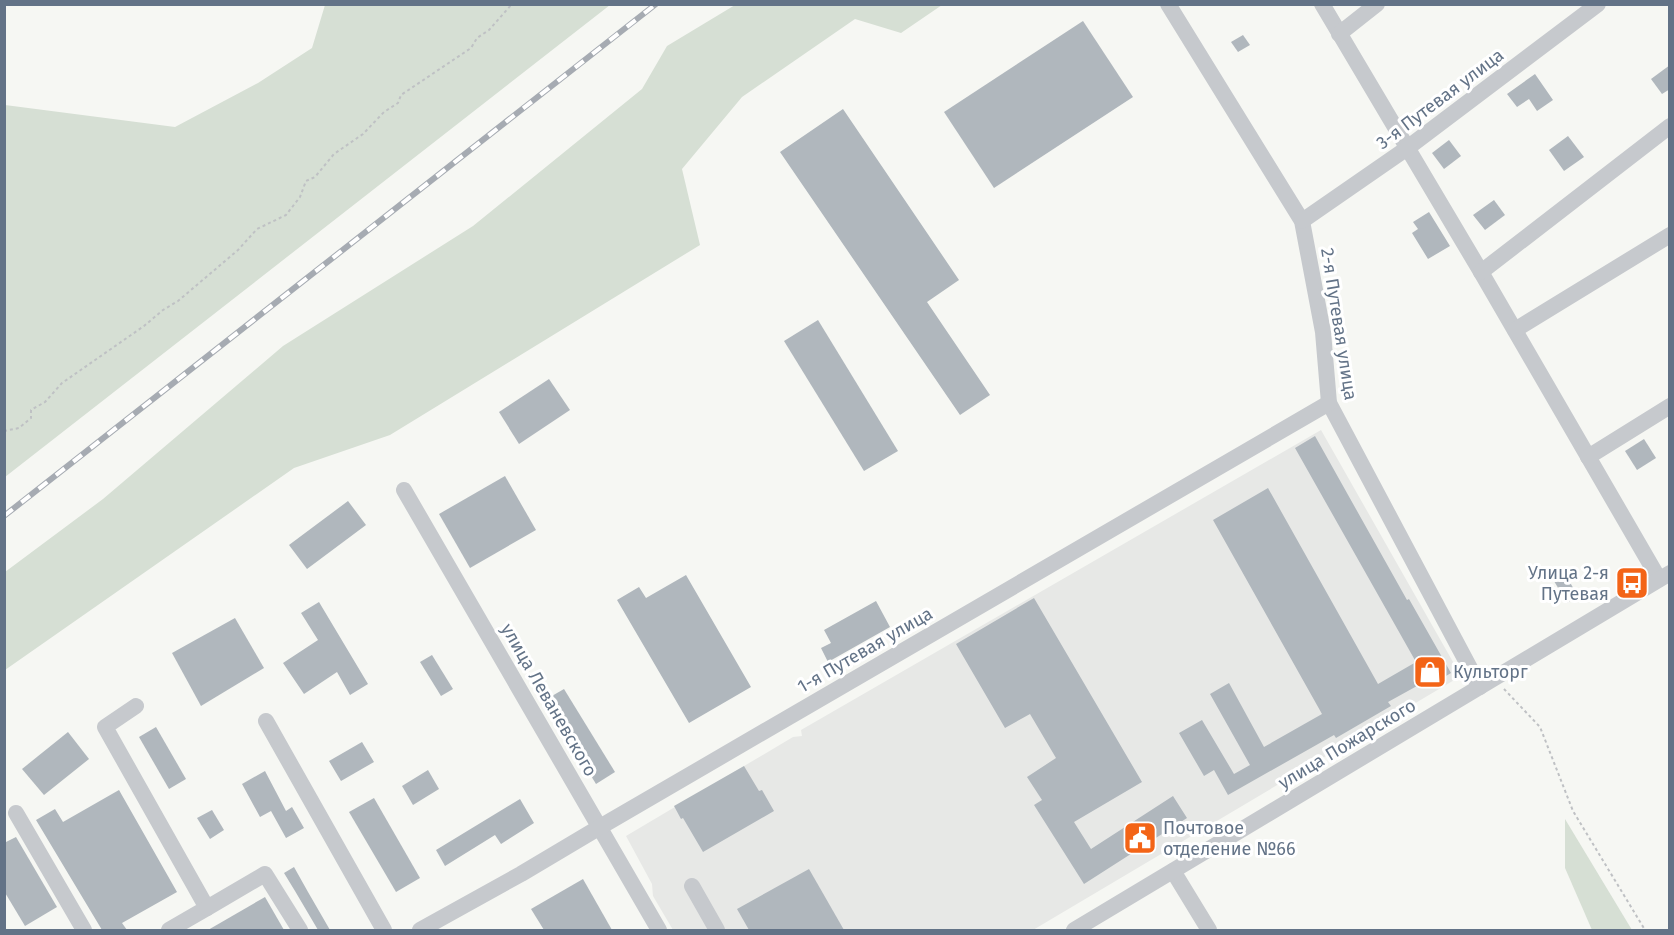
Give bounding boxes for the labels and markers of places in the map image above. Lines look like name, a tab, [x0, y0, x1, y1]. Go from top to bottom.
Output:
place label: Улица 2-я Путевая	[1528, 562, 1609, 605]
bus stop icon: Улица 2-я Путевая	[1614, 565, 1650, 601]
shop icon: Культорг	[1412, 654, 1448, 690]
place label: Культорг	[1453, 661, 1528, 683]
place label: Почтовое отделение №66	[1163, 817, 1296, 860]
public building icon: Почтовое отделение №66	[1122, 820, 1158, 856]

